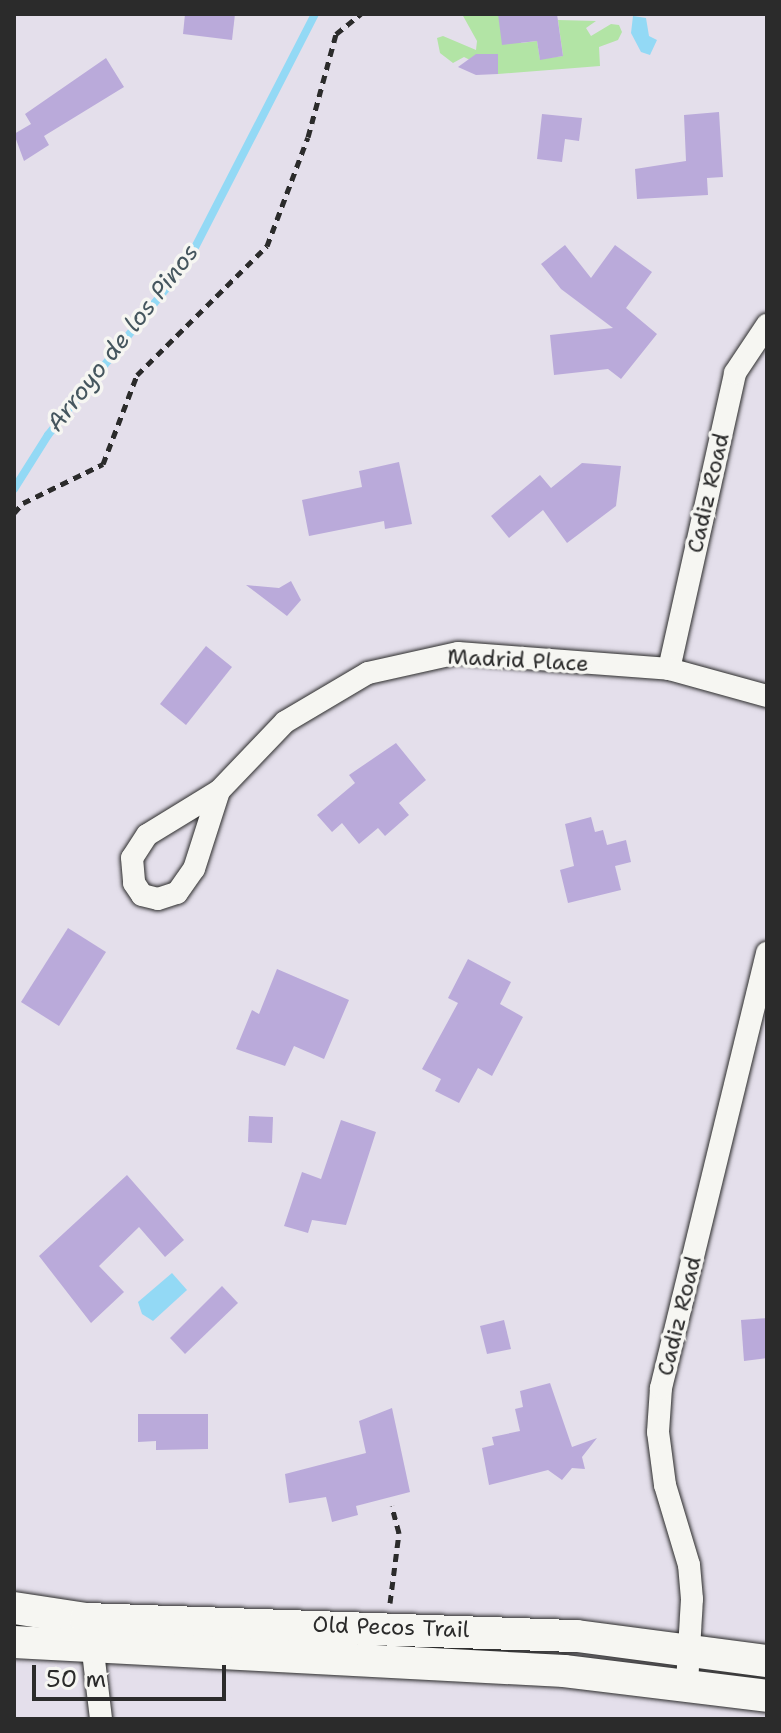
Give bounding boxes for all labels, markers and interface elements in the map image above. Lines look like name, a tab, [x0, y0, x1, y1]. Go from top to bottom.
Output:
water label: Arroyo de los Pinos	[41, 239, 205, 437]
street label: Cadiz Road	[681, 431, 735, 555]
street label: Madrid Place	[447, 643, 589, 677]
street label: Cadiz Road	[651, 1254, 707, 1378]
street label: Old Pecos Trail	[312, 1611, 470, 1643]
scale bar	[36, 1649, 230, 1699]
text: 50 m	[46, 1663, 106, 1695]

